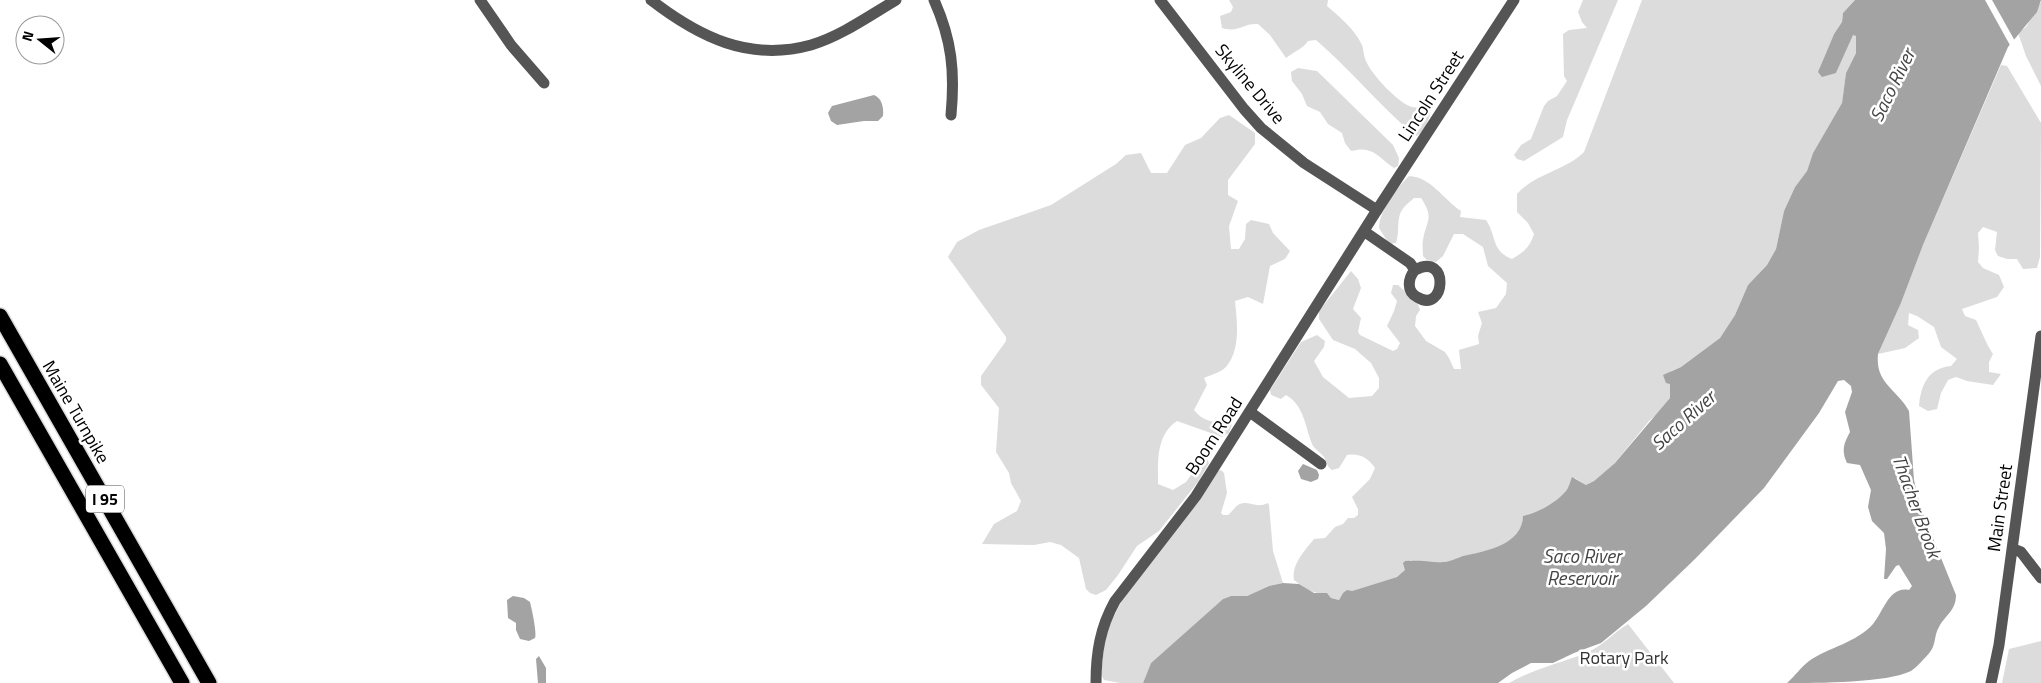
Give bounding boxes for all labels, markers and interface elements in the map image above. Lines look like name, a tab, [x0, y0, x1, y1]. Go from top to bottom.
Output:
north arrow	[15, 15, 65, 65]
text: N	[16, 28, 39, 44]
street label: Skyline Drive	[1209, 38, 1292, 130]
water label: Saco River	[1861, 42, 1923, 126]
street label: Lincoln Street	[1391, 44, 1471, 147]
street label: Maine Turnpike	[36, 355, 117, 468]
water label: Saco River	[1644, 381, 1723, 456]
street label: Boom Road	[1178, 391, 1249, 480]
water label: Thacher Brook	[1885, 450, 1950, 564]
street label: Main Street	[1980, 462, 2019, 553]
road number: I 95	[86, 486, 124, 512]
water label: Saco River Reservoir	[1543, 541, 1623, 592]
park label: Rotary Park	[1579, 644, 1669, 671]

